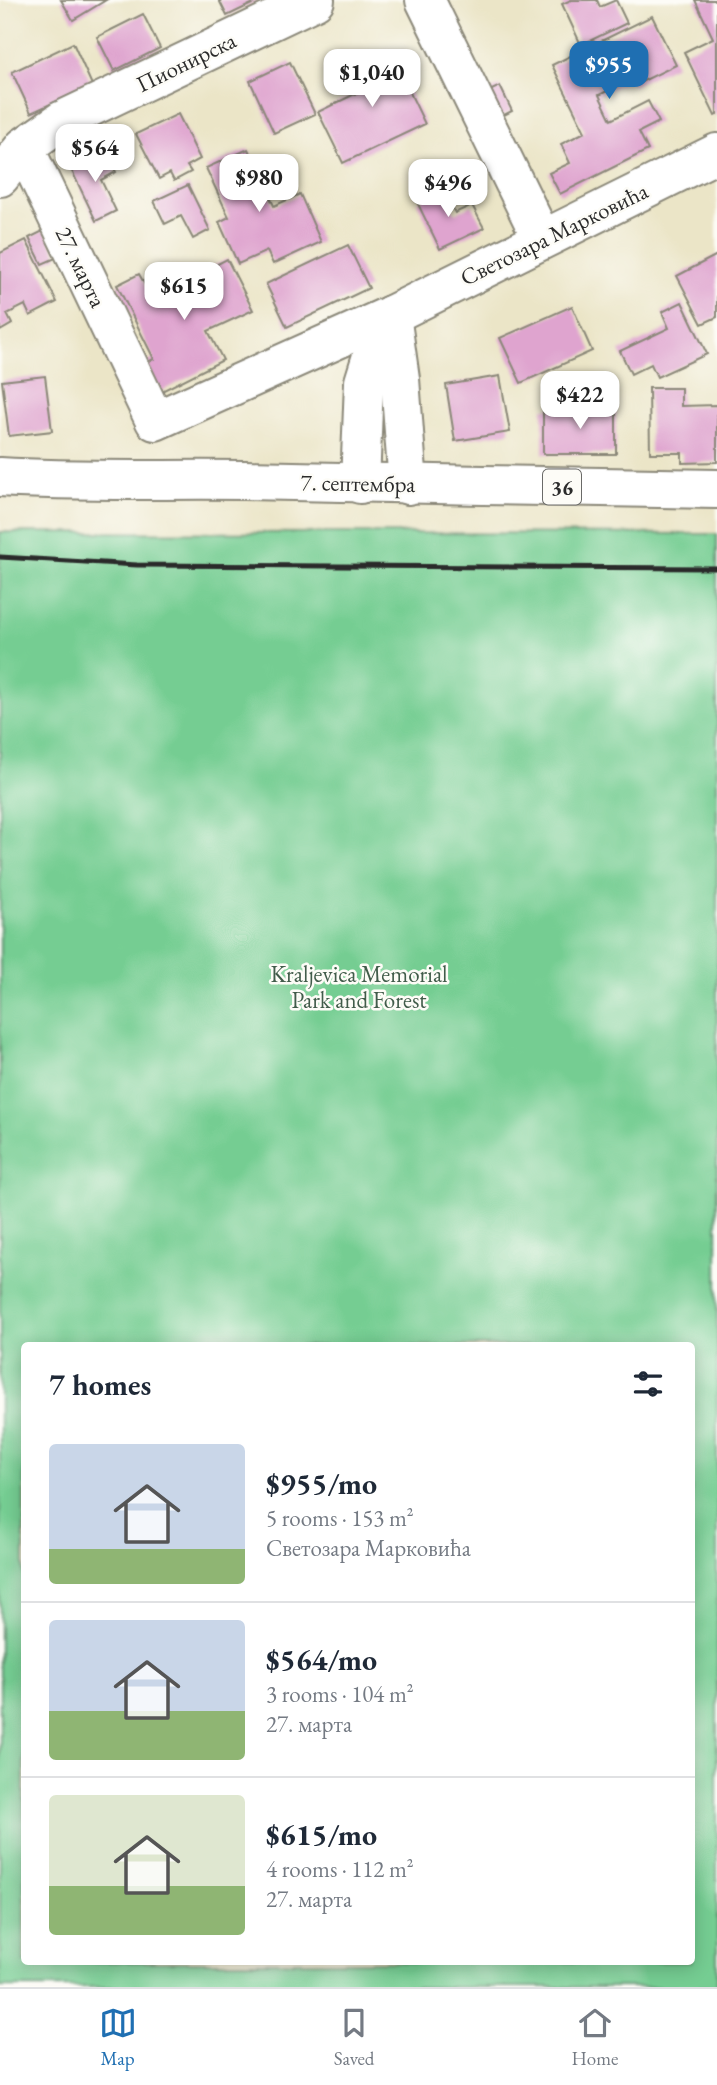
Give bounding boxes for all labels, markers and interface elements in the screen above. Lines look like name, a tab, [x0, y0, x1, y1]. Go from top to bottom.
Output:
street label: Пионирска	[131, 25, 242, 99]
pin: $955	[568, 42, 650, 101]
text: $955	[585, 49, 633, 79]
pin: $1,040	[315, 50, 429, 109]
text: $1,040	[340, 57, 404, 87]
pin: $564	[54, 124, 136, 184]
text: $564	[71, 132, 119, 162]
pin: $980	[218, 154, 300, 214]
pin: $496	[407, 160, 489, 219]
text: $980	[235, 162, 283, 192]
text: $496	[424, 167, 472, 197]
street label: Светозара Марковића	[455, 175, 653, 292]
street label: 27. марта	[49, 222, 114, 313]
pin: $615	[143, 262, 225, 322]
text: $615	[160, 270, 208, 300]
pin: $422	[539, 372, 621, 431]
text: $422	[556, 379, 604, 409]
street label: 7. септембра	[300, 467, 416, 499]
road number: 36	[543, 470, 581, 504]
park label: Kraljevica Memorial Park and Forest	[270, 959, 448, 1015]
text: 7 homes	[49, 1365, 151, 1404]
icon: filters	[629, 1365, 667, 1403]
text: $955/mo	[266, 1464, 377, 1503]
icon: home	[105, 1472, 189, 1556]
text: 5 rooms · 153 m²	[266, 1503, 414, 1533]
text: Светозара Марковића	[266, 1533, 471, 1563]
text: $564/mo	[266, 1640, 377, 1679]
icon: home	[105, 1648, 189, 1732]
text: 3 rooms · 104 m²	[266, 1679, 414, 1709]
text: 27. марта	[266, 1709, 352, 1739]
text: $615/mo	[266, 1815, 377, 1854]
icon: home	[105, 1823, 189, 1907]
text: 4 rooms · 112 m²	[266, 1854, 414, 1884]
text: 27. марта	[266, 1884, 352, 1914]
tab: Map	[99, 2004, 137, 2071]
tab: Saved	[334, 2004, 374, 2071]
tab: Home	[571, 2004, 618, 2071]

